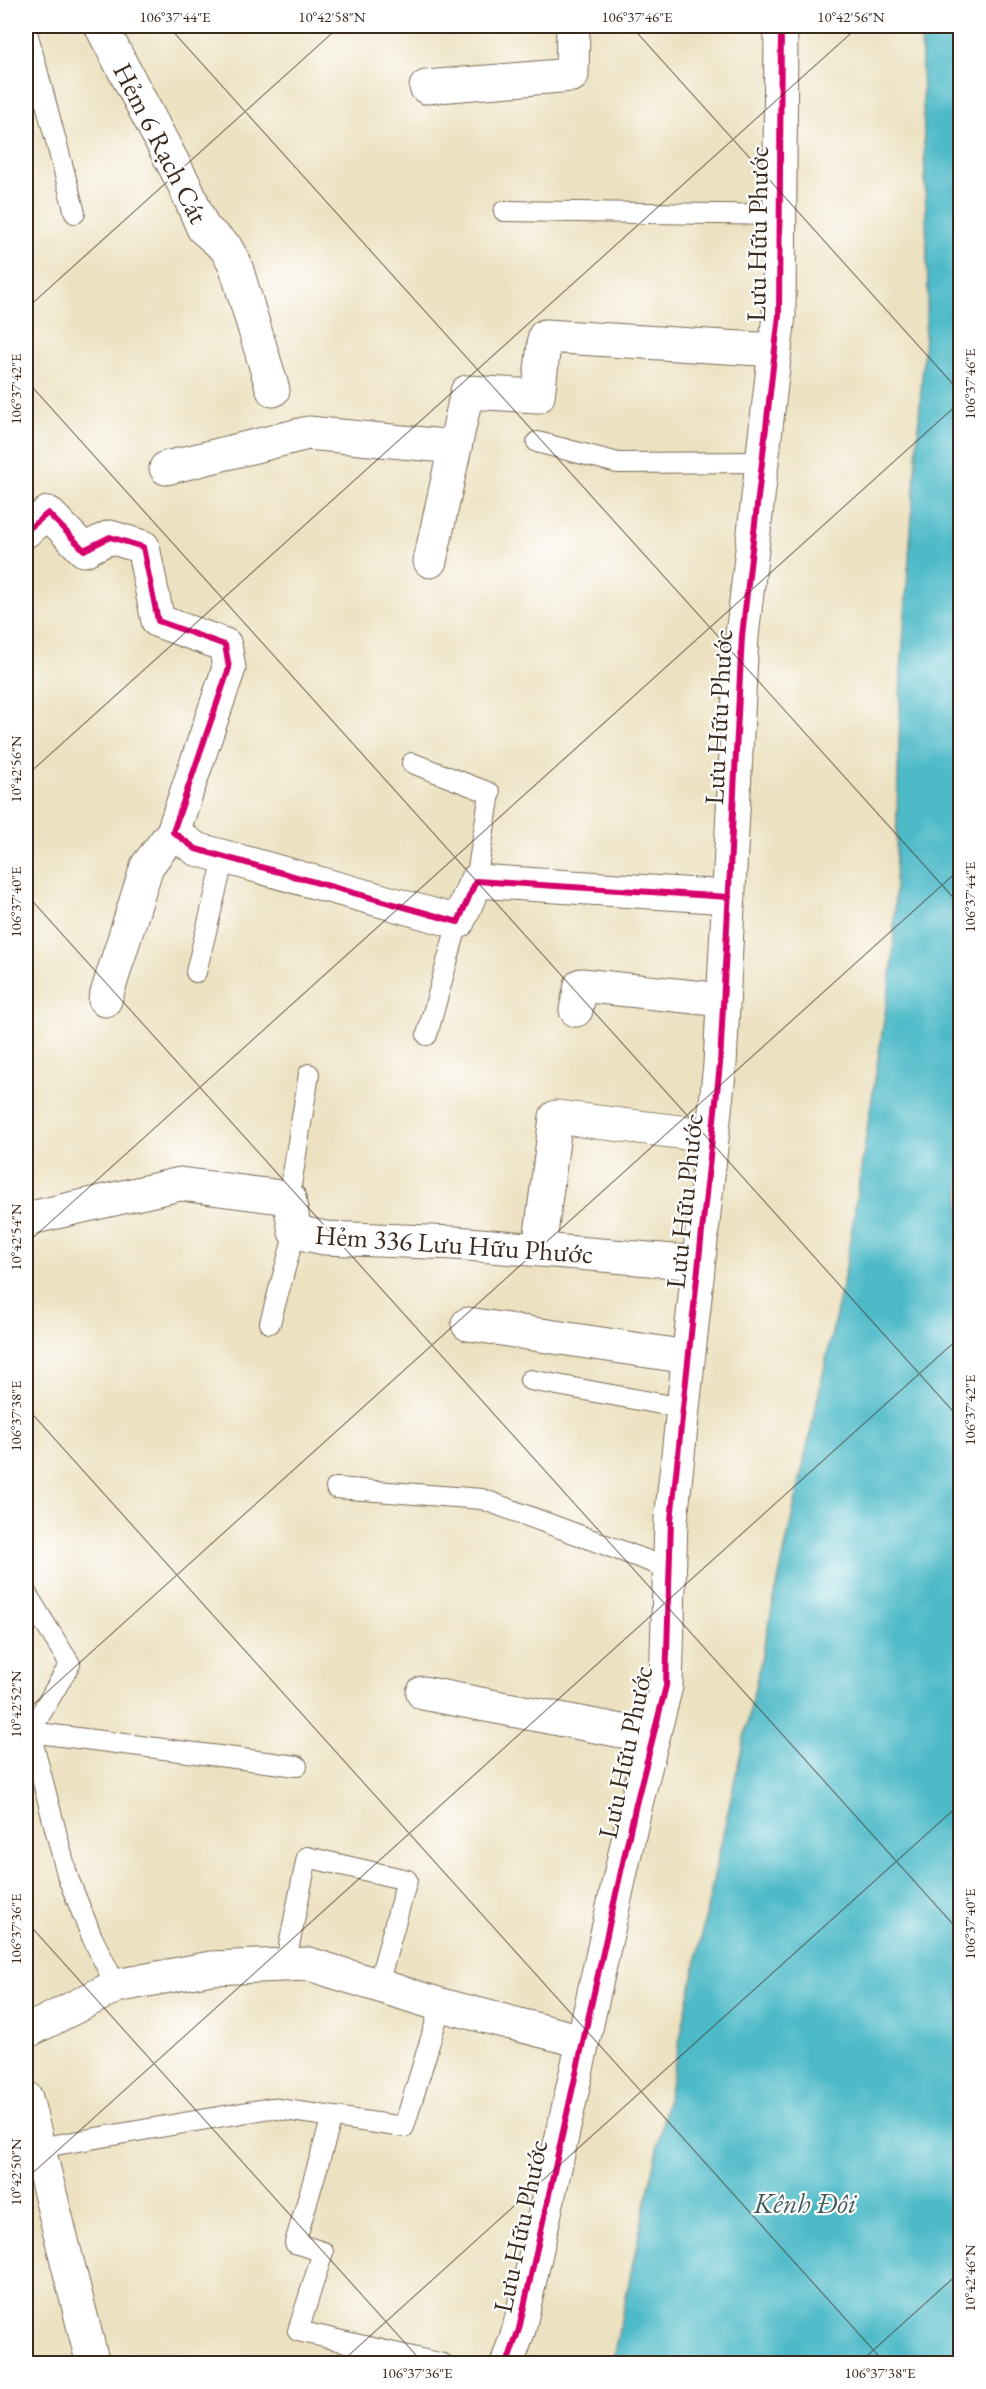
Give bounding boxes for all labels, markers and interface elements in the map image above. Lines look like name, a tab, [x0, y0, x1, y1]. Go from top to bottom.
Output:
text: 106°37'44"E	[139, 7, 211, 26]
text: 10°42'58"N	[298, 7, 366, 26]
text: 106°37'46"E	[601, 7, 673, 26]
text: 10°42'56"N	[817, 7, 885, 26]
street label: Hẻm 6 Rạch Cát	[105, 57, 217, 230]
street label: Lưu Hữu Phước	[738, 146, 776, 322]
text: 106°37'46"E	[960, 348, 979, 420]
text: 106°37'42"E	[6, 353, 25, 425]
street label: Lưu Hữu Phước	[696, 628, 740, 806]
text: 10°42'56"N	[6, 735, 25, 803]
text: 106°37'44"E	[960, 861, 979, 933]
text: 106°37'40"E	[6, 866, 25, 938]
street label: Lưu Hữu Phước	[657, 1112, 711, 1290]
text: 10°42'54"N	[6, 1203, 25, 1271]
street label: Hẻm 336 Lưu Hữu Phước	[314, 1217, 594, 1271]
text: 106°37'42"E	[960, 1374, 979, 1446]
text: 106°37'38"E	[6, 1380, 25, 1452]
street label: Lưu Hữu Phước	[590, 1662, 660, 1842]
text: 10°42'52"N	[6, 1670, 25, 1738]
text: 106°37'40"E	[960, 1888, 979, 1960]
text: 106°37'36"E	[6, 1893, 25, 1965]
street label: Lưu Hữu Phước	[485, 2136, 555, 2316]
text: 10°42'50"N	[6, 2138, 25, 2206]
water label: Kênh Đôi	[753, 2185, 858, 2221]
text: 10°42'46"N	[960, 2244, 979, 2312]
text: 106°37'36"E	[381, 2363, 453, 2382]
text: 106°37'38"E	[844, 2363, 916, 2382]

